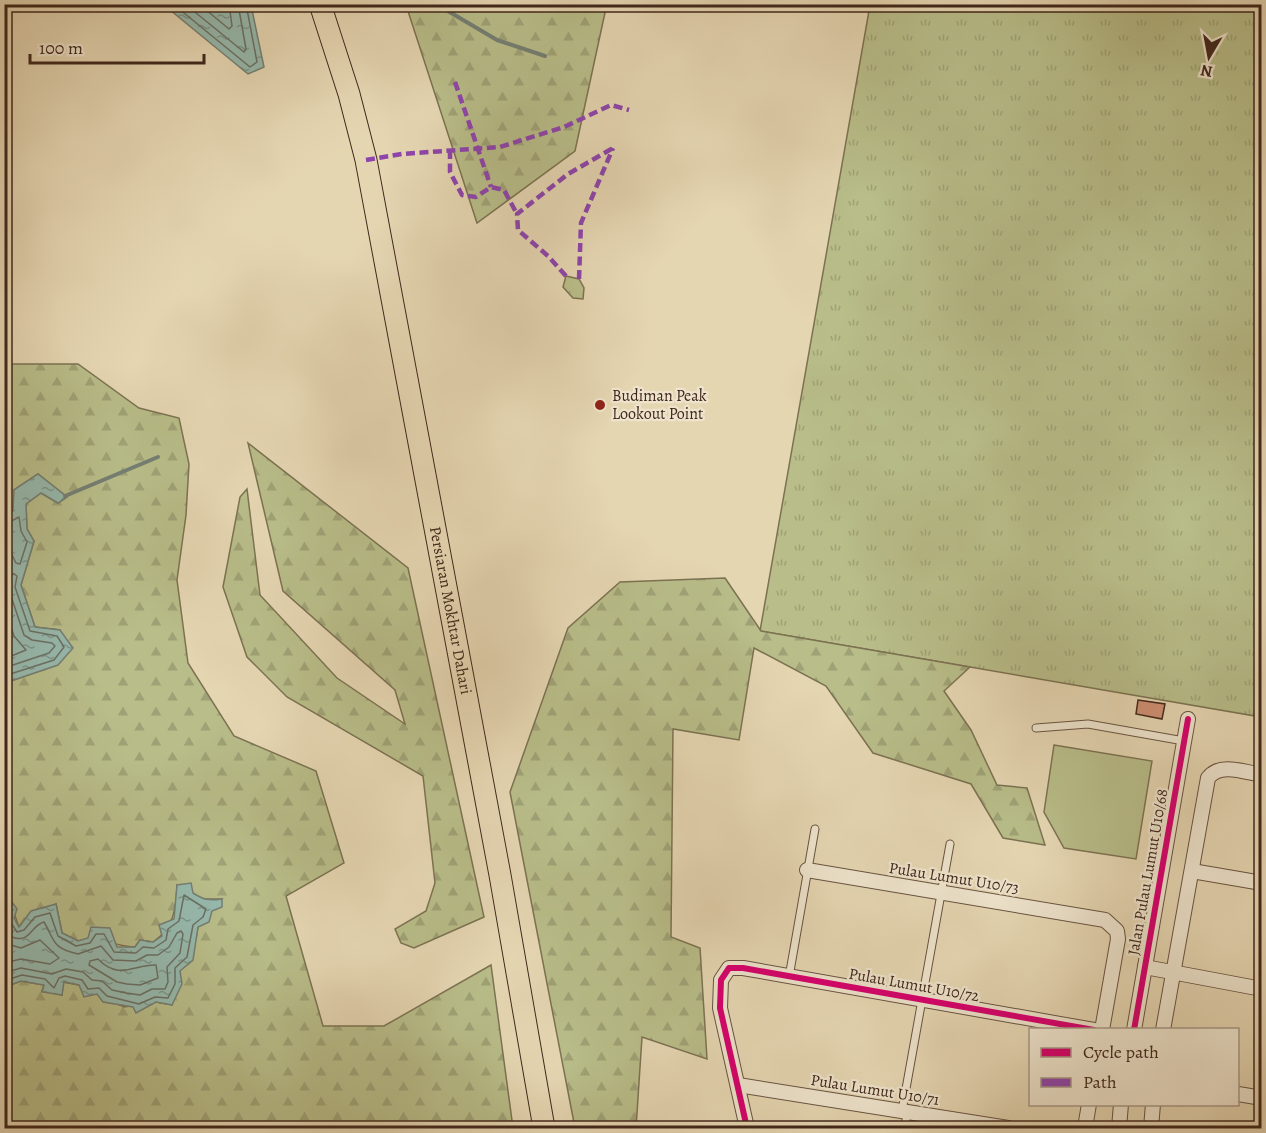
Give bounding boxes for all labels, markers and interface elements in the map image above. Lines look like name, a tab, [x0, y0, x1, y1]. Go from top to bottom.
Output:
scale bar	[30, 27, 204, 65]
north arrow	[1179, 27, 1239, 87]
text: 100 m	[39, 36, 83, 60]
text: N	[1199, 59, 1214, 83]
place label: Budiman Peak Lookout Point	[612, 385, 707, 425]
marker: Budiman Peak Lookout Point	[593, 398, 607, 412]
street label: Persiaran Mokhtar Dahari	[424, 525, 477, 696]
street label: Jalan Pulau Lumut U10/68	[1123, 787, 1173, 957]
street label: Pulau Lumut U10/73	[887, 857, 1021, 899]
street label: Pulau Lumut U10/72	[847, 963, 981, 1007]
legend	[1029, 1028, 1239, 1106]
text: Cycle path	[1083, 1040, 1159, 1064]
street label: Pulau Lumut U10/71	[809, 1069, 942, 1111]
text: Path	[1083, 1070, 1117, 1094]

